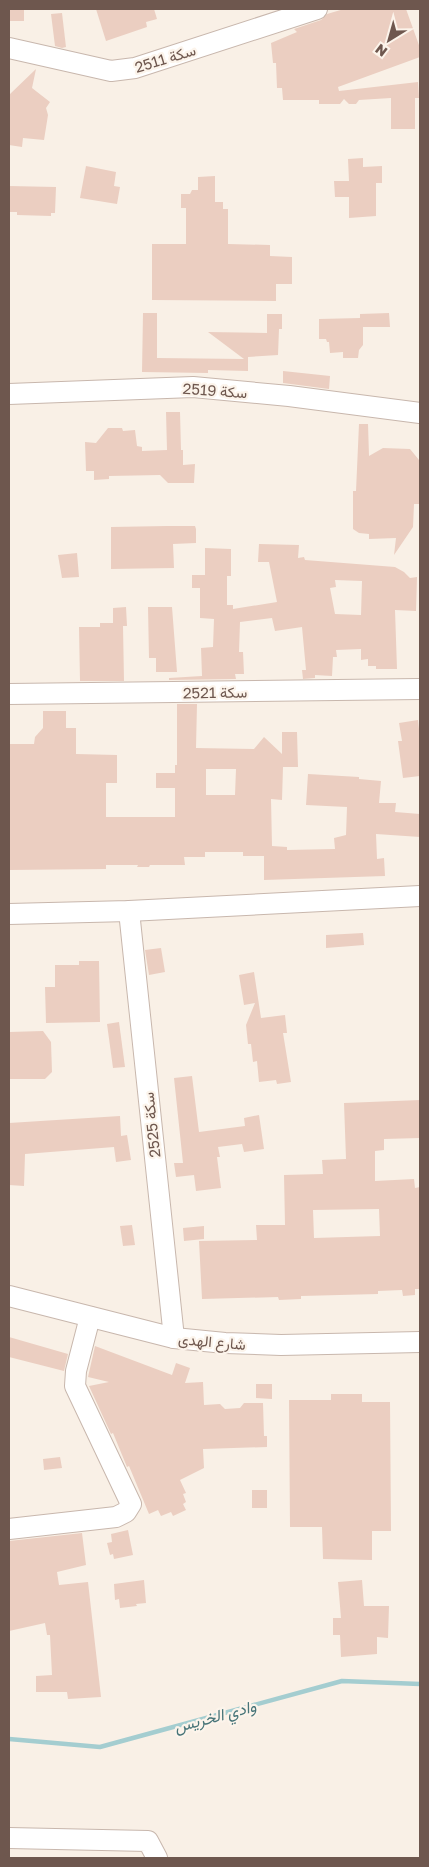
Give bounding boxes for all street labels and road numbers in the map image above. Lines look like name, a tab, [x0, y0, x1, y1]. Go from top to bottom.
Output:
street label: سكة 2511	[132, 40, 198, 76]
street label: سكة 2519	[182, 379, 248, 401]
street label: سكة 2521	[183, 682, 248, 702]
street label: سكة 2525	[139, 1091, 163, 1159]
street label: شارع الهدى	[177, 1329, 247, 1356]

